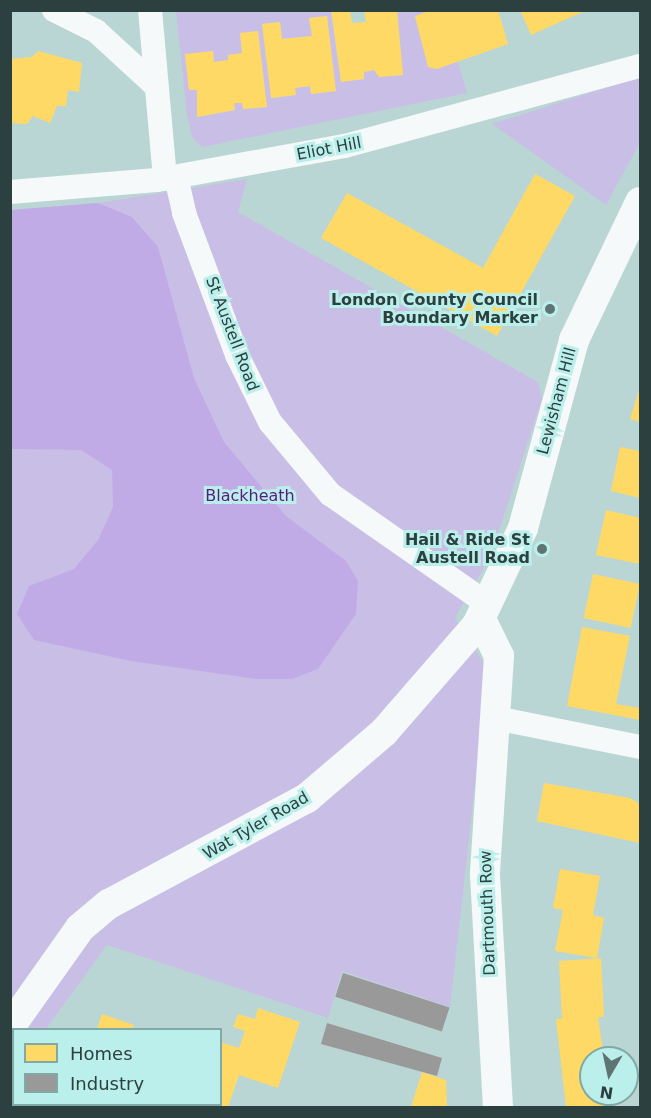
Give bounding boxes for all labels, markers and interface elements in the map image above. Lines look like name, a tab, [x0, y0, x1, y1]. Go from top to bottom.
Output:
street label: Eliot Hill	[295, 133, 363, 165]
street label: St Austell Road	[201, 274, 263, 394]
place label: London County Council Boundary Marker	[331, 290, 538, 328]
marker: London County Council Boundary Marker	[543, 302, 557, 316]
street label: Lewisham Hill	[533, 345, 581, 457]
park label: Blackheath	[205, 486, 295, 506]
place label: Hail & Ride St Austell Road	[405, 530, 530, 568]
marker: Hail & Ride St Austell Road	[535, 542, 549, 556]
street label: Wat Tyler Road	[200, 788, 312, 864]
street label: Dartmouth Row	[476, 850, 500, 976]
legend	[12, 1028, 222, 1106]
text: Homes	[70, 1043, 133, 1064]
north arrow	[579, 1046, 639, 1106]
text: Industry	[70, 1073, 144, 1094]
text: N	[598, 1082, 615, 1103]

